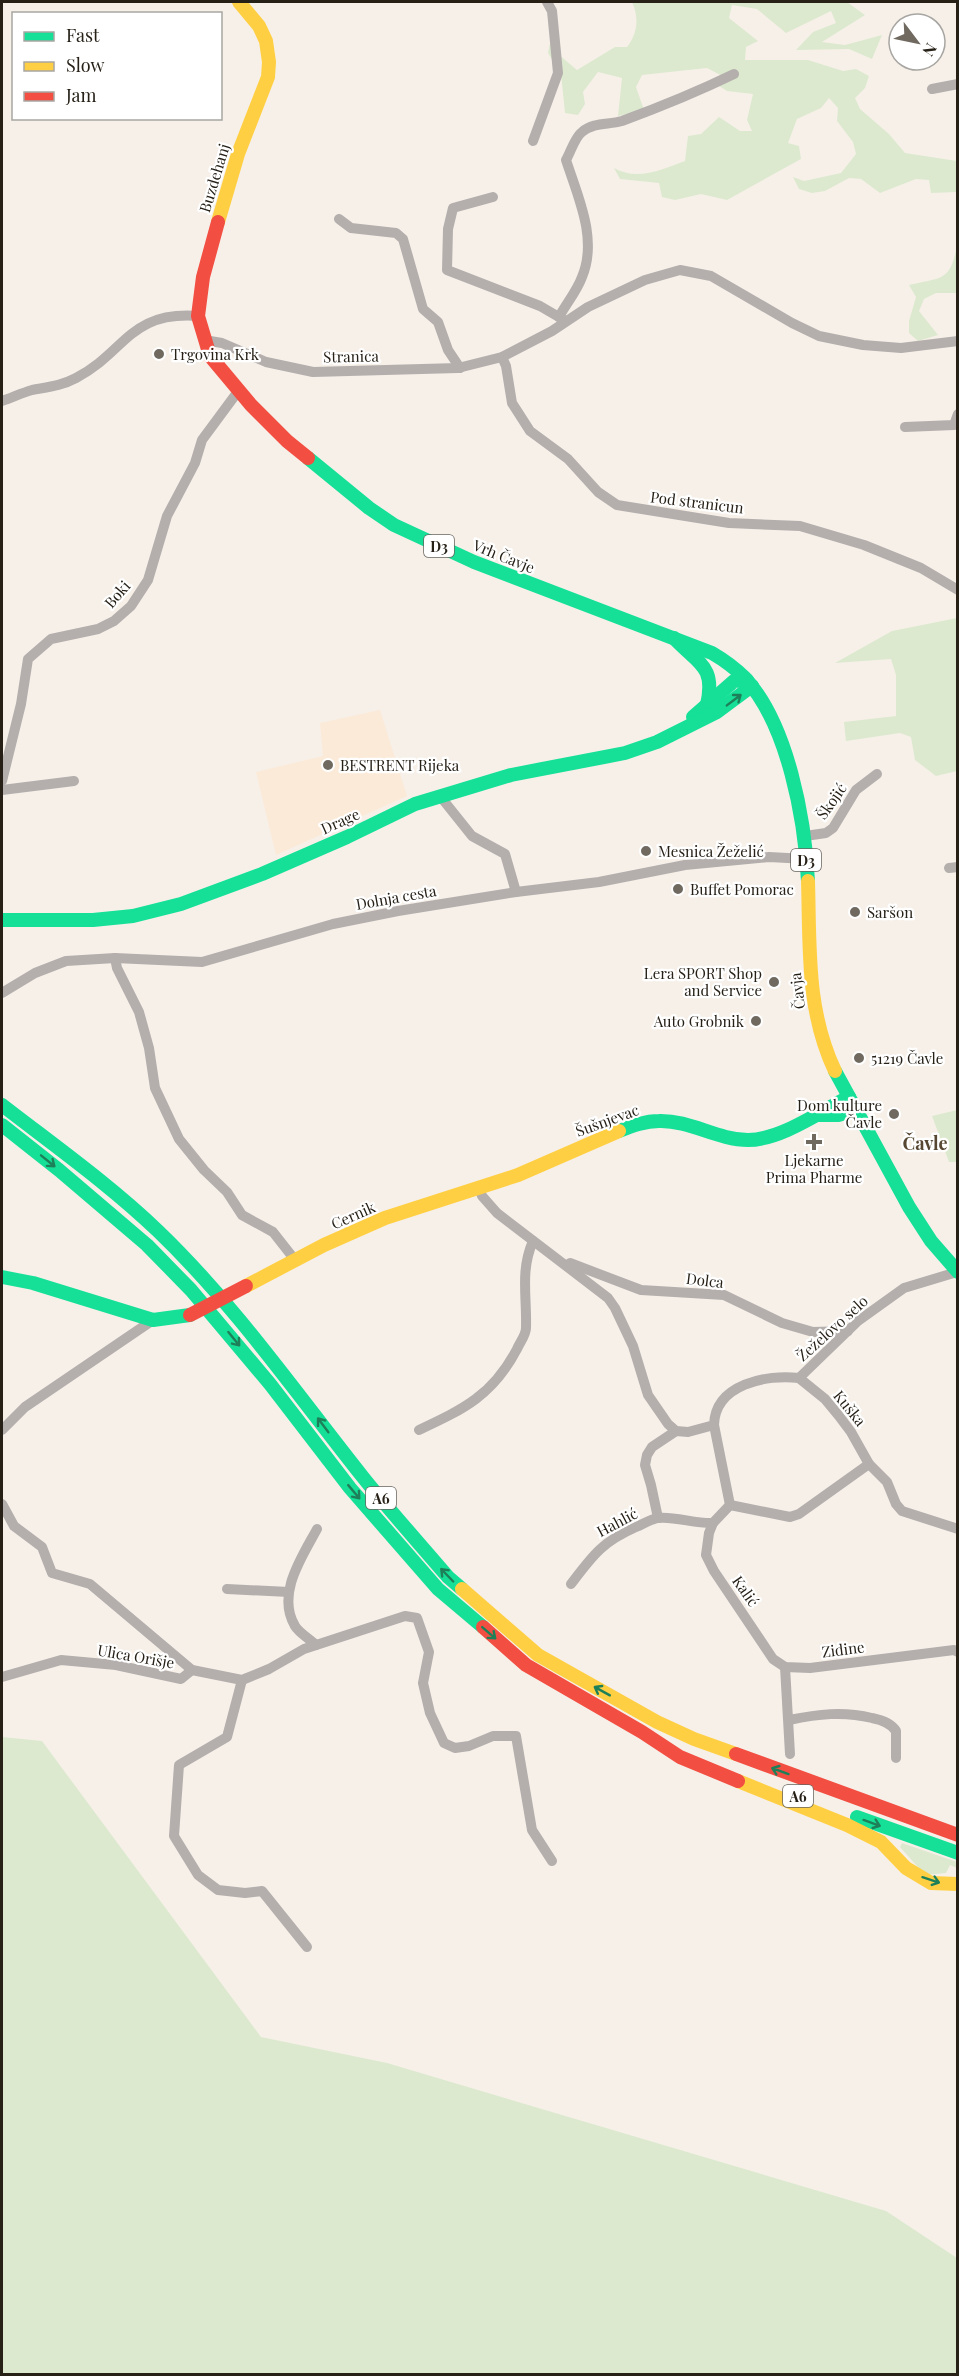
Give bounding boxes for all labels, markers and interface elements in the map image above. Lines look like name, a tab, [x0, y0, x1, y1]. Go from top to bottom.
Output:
legend	[12, 12, 222, 120]
north arrow	[887, 12, 947, 72]
text: Fast	[66, 23, 100, 47]
text: N	[918, 40, 942, 61]
text: Slow	[66, 53, 104, 77]
text: Jam	[65, 83, 96, 107]
street label: Buzdehanj	[194, 141, 234, 215]
place label: Trgovina Krk	[171, 344, 260, 364]
street label: Stranica	[323, 346, 380, 366]
marker: Trgovina Krk	[152, 347, 166, 361]
street label: Pod stranicun	[649, 486, 745, 518]
street label: Vrh Čavje	[469, 534, 538, 577]
road number: D3	[424, 535, 454, 557]
street label: Boki	[100, 576, 135, 612]
one-way arrow	[726, 694, 742, 707]
place label: BESTRENT Rijeka	[340, 755, 460, 775]
marker: BESTRENT Rijeka	[321, 758, 335, 772]
street label: Škojić	[811, 779, 851, 823]
street label: Drage	[317, 804, 363, 838]
place label: Mesnica Žeželić	[658, 841, 764, 861]
marker: Mesnica Žeželić	[639, 844, 653, 858]
road number: D3	[791, 849, 821, 871]
place label: Buffet Pomorac	[690, 879, 794, 899]
street label: Dolnja cesta	[354, 880, 438, 914]
marker: Buffet Pomorac	[671, 882, 685, 896]
place label: Saršon	[867, 902, 913, 922]
marker: Saršon	[848, 905, 862, 919]
place label: Lera SPORT Shop and Service	[644, 963, 762, 1000]
street label: Čavja	[785, 971, 809, 1010]
marker: Lera SPORT Shop and Service	[767, 975, 781, 989]
place label: Auto Grobnik	[653, 1011, 745, 1031]
marker: Auto Grobnik	[749, 1014, 763, 1028]
place label: 51219 Čavle	[871, 1048, 943, 1068]
marker: 51219 Čavle	[852, 1051, 866, 1065]
place label: Dom kulture Čavle	[797, 1095, 882, 1132]
street label: Šušnjevac	[573, 1099, 641, 1141]
marker: Dom kulture Čavle	[887, 1107, 901, 1121]
district label: Čavle	[903, 1131, 947, 1155]
marker: Ljekarne Prima Pharme	[807, 1135, 821, 1149]
place label: Ljekarne Prima Pharme	[766, 1150, 862, 1187]
one-way arrow	[40, 1154, 56, 1167]
street label: Cernik	[328, 1196, 379, 1234]
street label: Dolca	[685, 1268, 726, 1292]
street label: Žeželovo selo	[792, 1291, 872, 1365]
one-way arrow	[227, 1331, 240, 1347]
street label: Kuška	[829, 1386, 871, 1431]
one-way arrow	[317, 1417, 329, 1433]
one-way arrow	[347, 1484, 361, 1499]
road number: A6	[366, 1487, 396, 1509]
street label: Hahlić	[593, 1503, 641, 1541]
one-way arrow	[440, 1568, 454, 1583]
street label: Kalić	[728, 1572, 764, 1610]
one-way arrow	[481, 1626, 496, 1640]
street label: Zidine	[820, 1636, 866, 1662]
street label: Ulica Orišje	[96, 1639, 176, 1673]
one-way arrow	[594, 1685, 612, 1696]
one-way arrow	[771, 1765, 790, 1776]
road number: A6	[783, 1785, 813, 1807]
one-way arrow	[862, 1818, 881, 1829]
one-way arrow	[921, 1875, 940, 1886]

